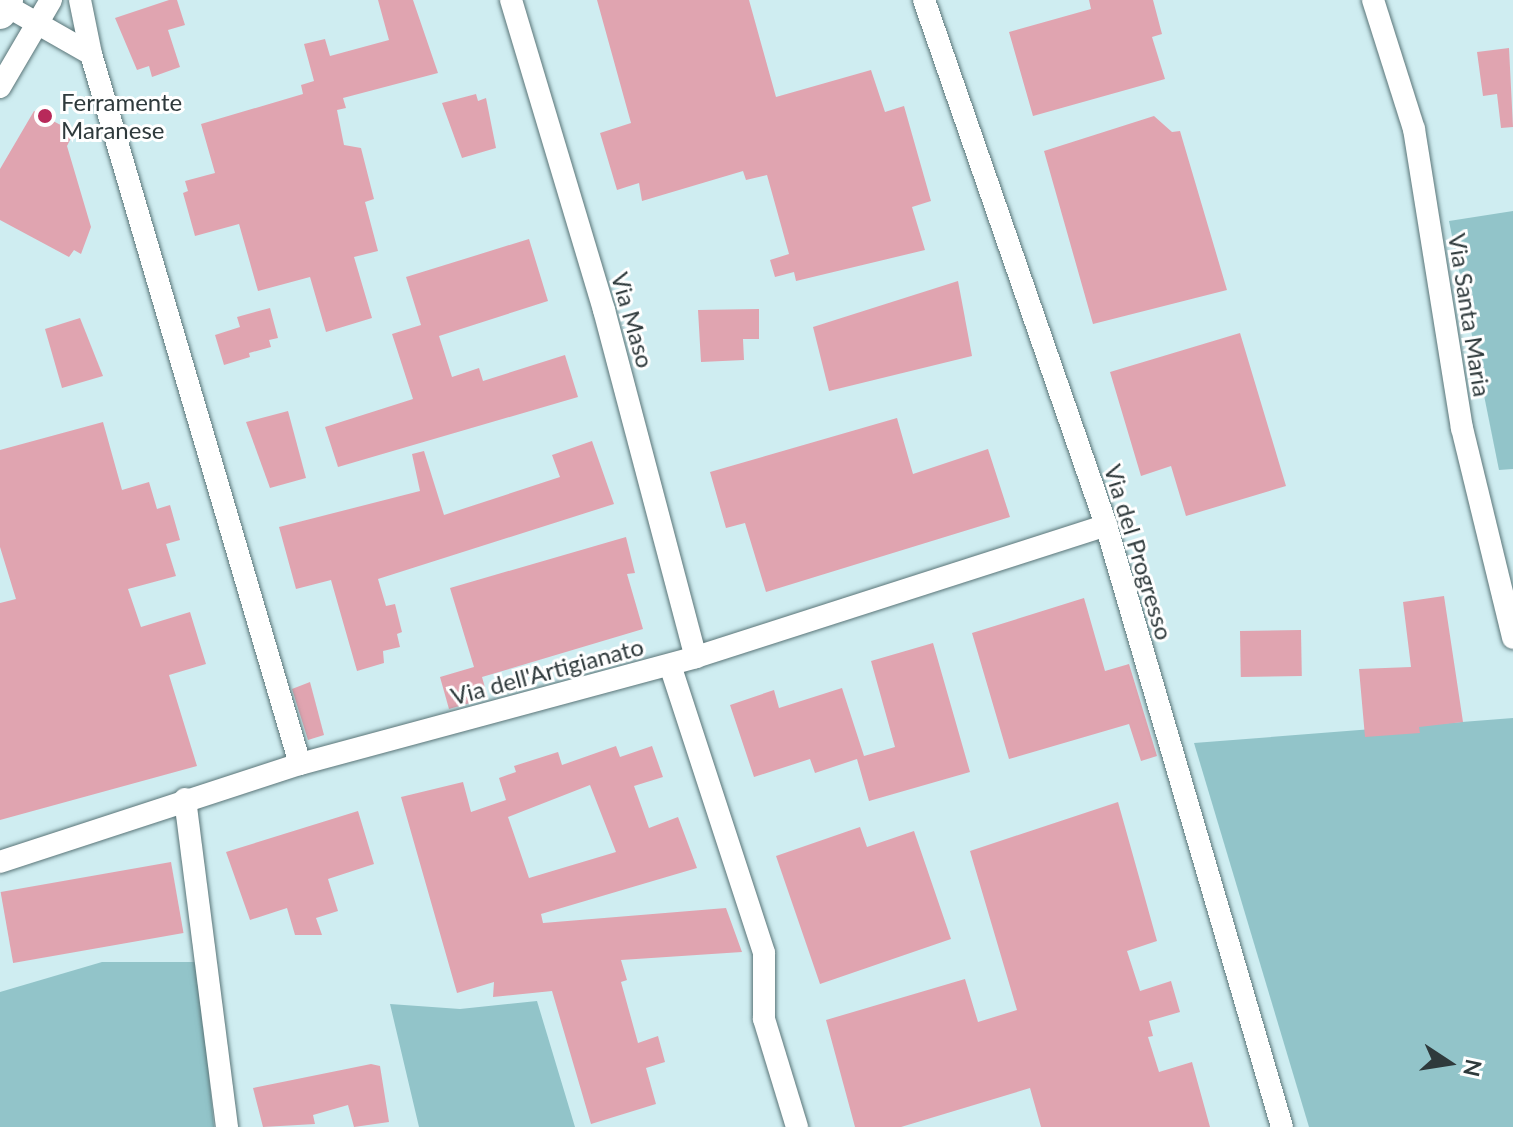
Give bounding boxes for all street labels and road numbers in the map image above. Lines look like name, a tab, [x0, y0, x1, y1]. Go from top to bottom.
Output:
street label: Via Santa Maria	[1443, 231, 1497, 399]
street label: Via Maso	[606, 269, 660, 371]
street label: Via del Progresso	[1099, 461, 1179, 643]
street label: Via dell'Artigianato	[448, 631, 646, 711]

